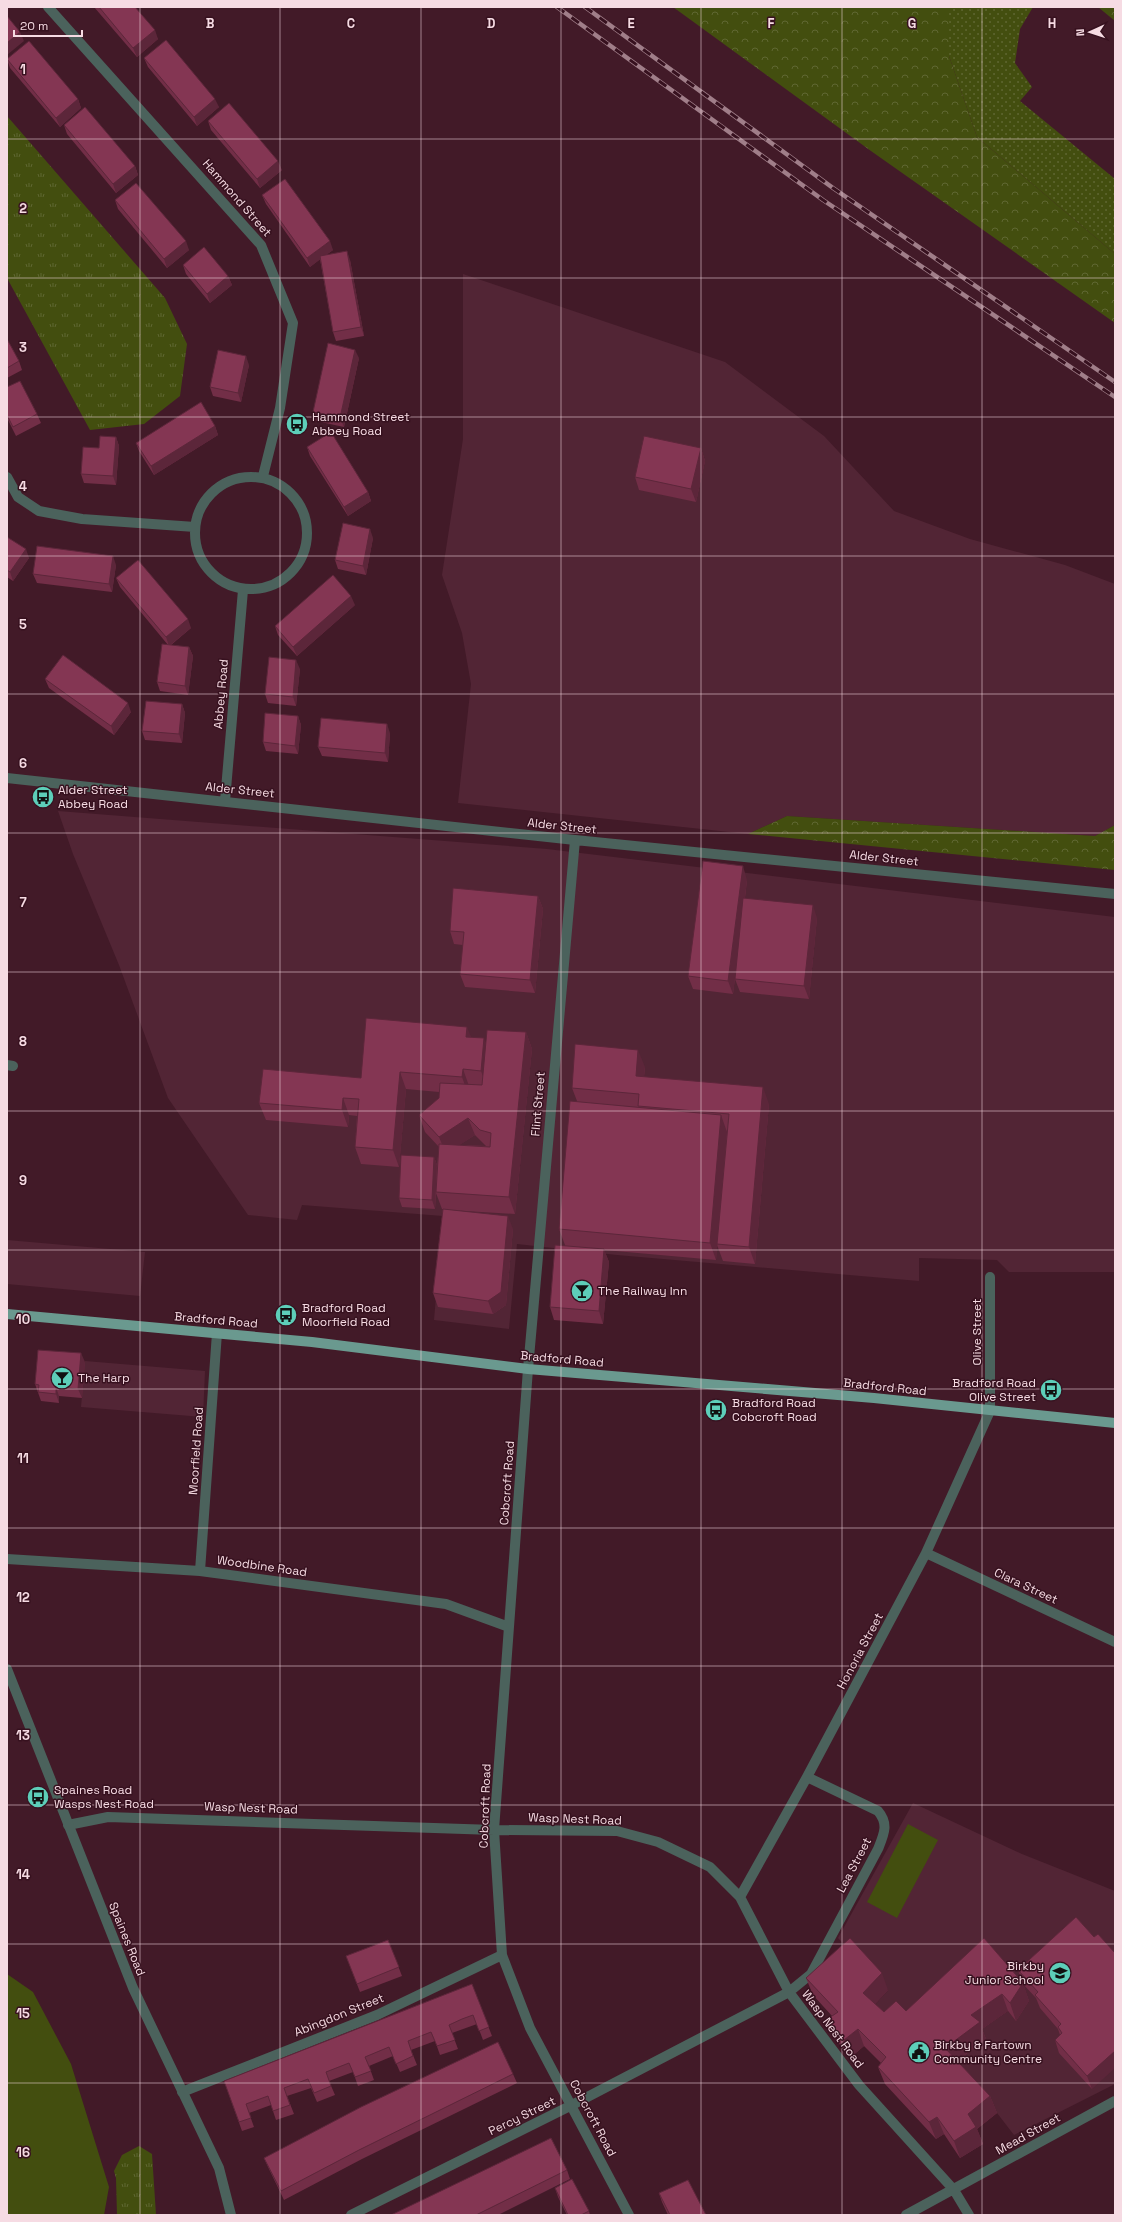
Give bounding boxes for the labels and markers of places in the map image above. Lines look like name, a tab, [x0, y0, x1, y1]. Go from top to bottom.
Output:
place label: Hammond Street Abbey Road	[312, 409, 410, 439]
bus stop icon: Hammond Street Abbey Road	[284, 411, 310, 437]
place label: Alder Street Abbey Road	[58, 782, 128, 812]
bus stop icon: Alder Street Abbey Road	[30, 784, 56, 810]
bar icon: The Railway Inn	[569, 1278, 595, 1304]
place label: The Railway Inn	[598, 1283, 687, 1299]
place label: Bradford Road Moorfield Road	[302, 1300, 390, 1330]
bus stop icon: Bradford Road Moorfield Road	[273, 1302, 299, 1328]
bar icon: The Harp	[49, 1365, 75, 1391]
place label: The Harp	[78, 1370, 130, 1386]
place label: Bradford Road Olive Street	[952, 1375, 1036, 1405]
bus stop icon: Bradford Road Olive Street	[1038, 1377, 1064, 1403]
place label: Bradford Road Cobcroft Road	[732, 1395, 817, 1425]
bus stop icon: Bradford Road Cobcroft Road	[703, 1397, 729, 1423]
place label: Spaines Road Wasps Nest Road	[54, 1782, 154, 1812]
bus stop icon: Spaines Road Wasps Nest Road	[25, 1784, 51, 1810]
place label: Birkby Junior School	[965, 1958, 1044, 1988]
school or university icon: Birkby Junior School	[1047, 1960, 1073, 1986]
place label: Birkby & Fartown Community Centre	[934, 2037, 1042, 2067]
public building icon: Birkby & Fartown Community Centre	[906, 2039, 932, 2065]

